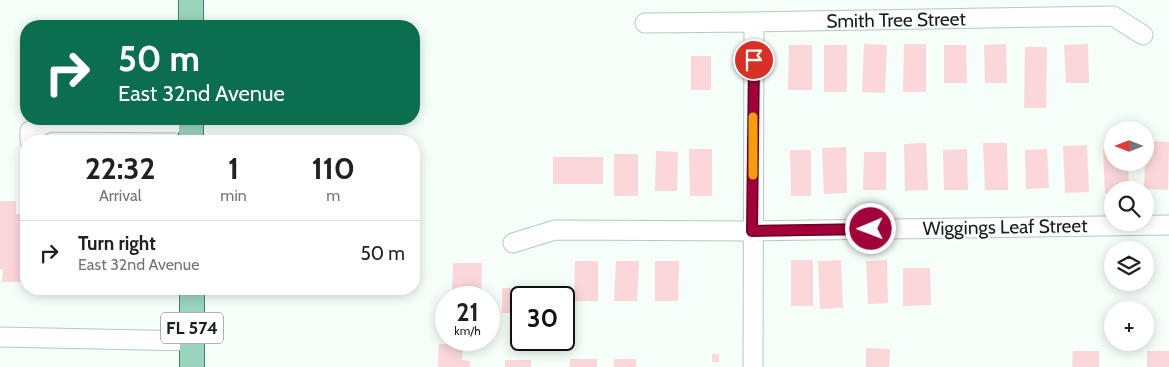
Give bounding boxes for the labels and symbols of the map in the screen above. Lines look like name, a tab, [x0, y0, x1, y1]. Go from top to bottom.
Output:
street label: Smith Tree Street	[826, 7, 966, 33]
pin	[733, 39, 775, 81]
north arrow	[1104, 121, 1154, 171]
position arrow	[844, 202, 896, 254]
street label: Wiggings Leaf Street	[922, 214, 1088, 240]
speed limit sign: 30	[510, 286, 575, 351]
road number: FL 574	[161, 312, 223, 343]

